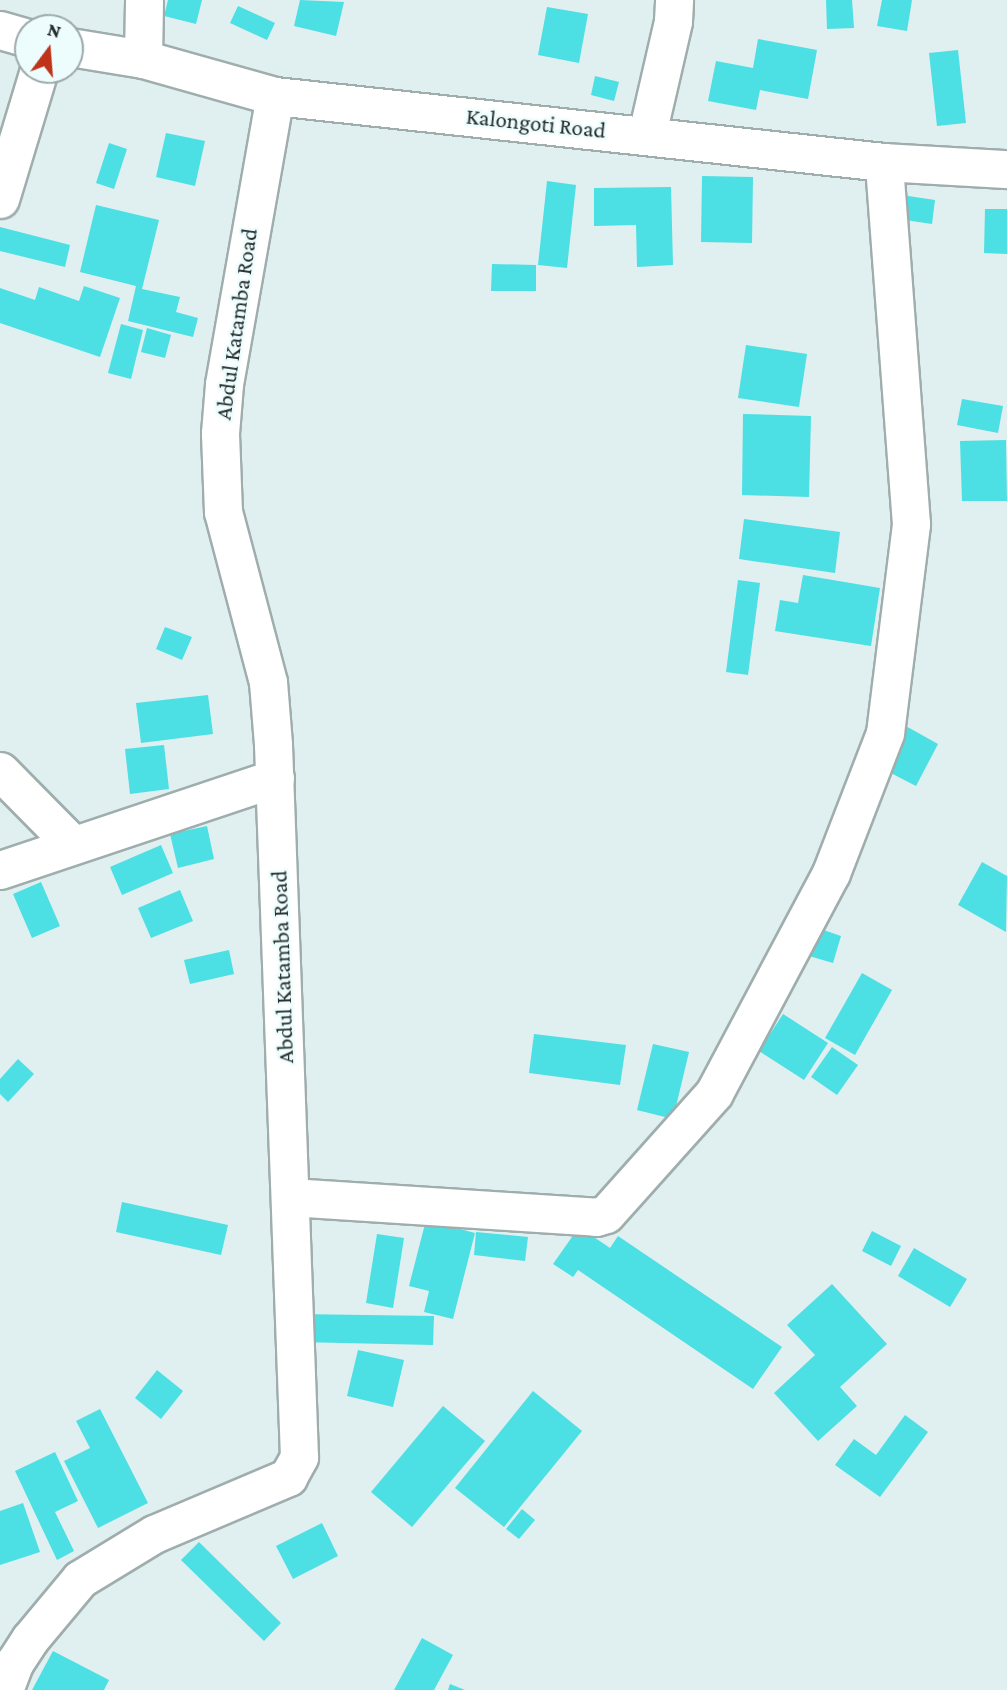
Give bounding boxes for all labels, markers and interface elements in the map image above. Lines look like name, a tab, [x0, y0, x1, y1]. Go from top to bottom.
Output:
north arrow	[14, 14, 84, 84]
text: N	[45, 18, 63, 42]
street label: Kalongoti Road	[465, 102, 607, 144]
street label: Abdul Katamba Road	[209, 226, 263, 422]
street label: Abdul Katamba Road	[265, 870, 299, 1064]

